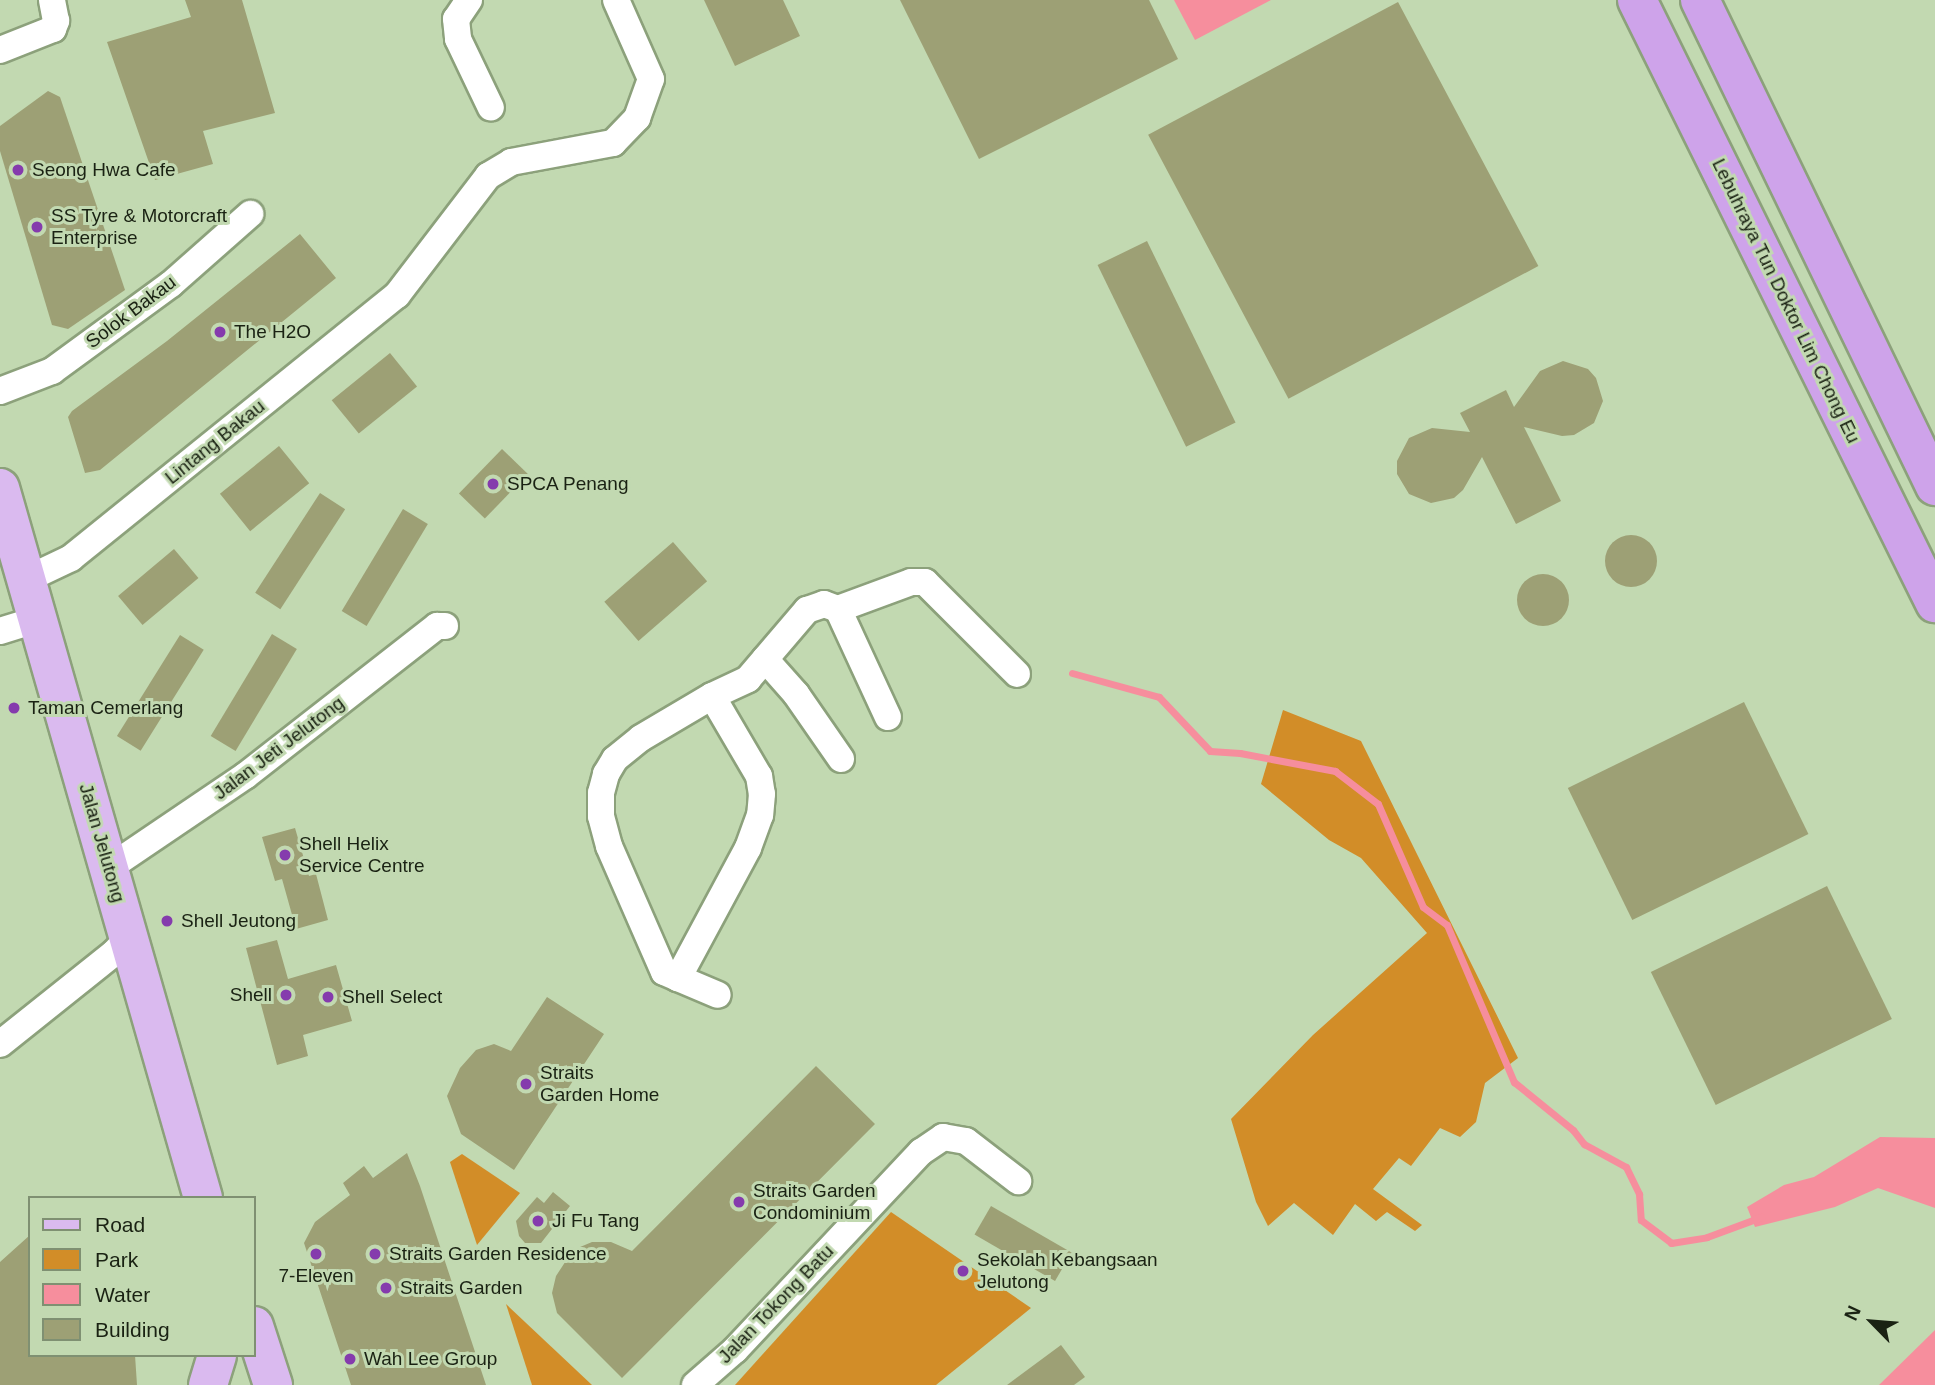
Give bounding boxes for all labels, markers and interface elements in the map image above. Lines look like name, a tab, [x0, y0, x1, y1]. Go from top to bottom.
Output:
street label: Lebuhraya Tun Doktor Lim Chong Eu	[1707, 155, 1865, 447]
place label: Seong Hwa Cafe	[32, 159, 176, 181]
marker: Seong Hwa Cafe	[10, 162, 26, 178]
place label: SS Tyre & Motorcraft Enterprise	[51, 205, 227, 249]
marker: SS Tyre & Motorcraft Enterprise	[29, 219, 45, 235]
street label: Solok Bakau	[82, 271, 180, 353]
place label: The H2O	[234, 321, 311, 343]
marker: The H2O	[212, 324, 228, 340]
street label: Lintang Bakau	[161, 395, 269, 489]
place label: SPCA Penang	[507, 473, 630, 495]
marker: SPCA Penang	[485, 476, 501, 492]
street label: Jalan Jeti Jelutong	[209, 692, 349, 804]
place label: Taman Cemerlang	[28, 697, 183, 719]
marker: Taman Cemerlang	[6, 700, 22, 716]
street label: Jalan Jelutong	[74, 781, 130, 905]
place label: Shell Helix Service Centre	[299, 833, 425, 877]
marker: Shell Helix Service Centre	[277, 847, 293, 863]
place label: Shell Jeutong	[181, 910, 296, 932]
marker: Shell Jeutong	[159, 913, 175, 929]
place label: Shell	[230, 984, 272, 1006]
place label: Shell Select	[342, 986, 442, 1008]
marker: Shell	[278, 987, 294, 1003]
marker: Shell Select	[320, 989, 336, 1005]
place label: Straits Garden Home	[540, 1062, 659, 1106]
marker: Straits Garden Home	[518, 1076, 534, 1092]
place label: Straits Garden Condominium	[753, 1180, 875, 1224]
marker: Straits Garden Condominium	[731, 1194, 747, 1210]
legend	[28, 1196, 256, 1357]
place label: Ji Fu Tang	[552, 1210, 640, 1232]
text: Road	[95, 1213, 145, 1236]
marker: Ji Fu Tang	[530, 1213, 546, 1229]
street label: Jalan Tokong Batu	[714, 1240, 838, 1368]
place label: Straits Garden Residence	[389, 1243, 607, 1265]
marker: 7-Eleven	[308, 1246, 324, 1262]
marker: Straits Garden Residence	[367, 1246, 383, 1262]
text: Park	[95, 1248, 138, 1271]
place label: Sekolah Kebangsaan Jelutong	[977, 1249, 1158, 1293]
marker: Sekolah Kebangsaan Jelutong	[955, 1263, 971, 1279]
place label: 7-Eleven	[279, 1265, 353, 1287]
place label: Straits Garden	[400, 1277, 522, 1299]
marker: Straits Garden	[378, 1280, 394, 1296]
text: Water	[95, 1283, 150, 1306]
north arrow	[1837, 1287, 1907, 1357]
text: N	[1840, 1302, 1865, 1324]
text: Building	[95, 1318, 170, 1341]
place label: Wah Lee Group	[364, 1348, 497, 1370]
marker: Wah Lee Group	[342, 1351, 358, 1367]

